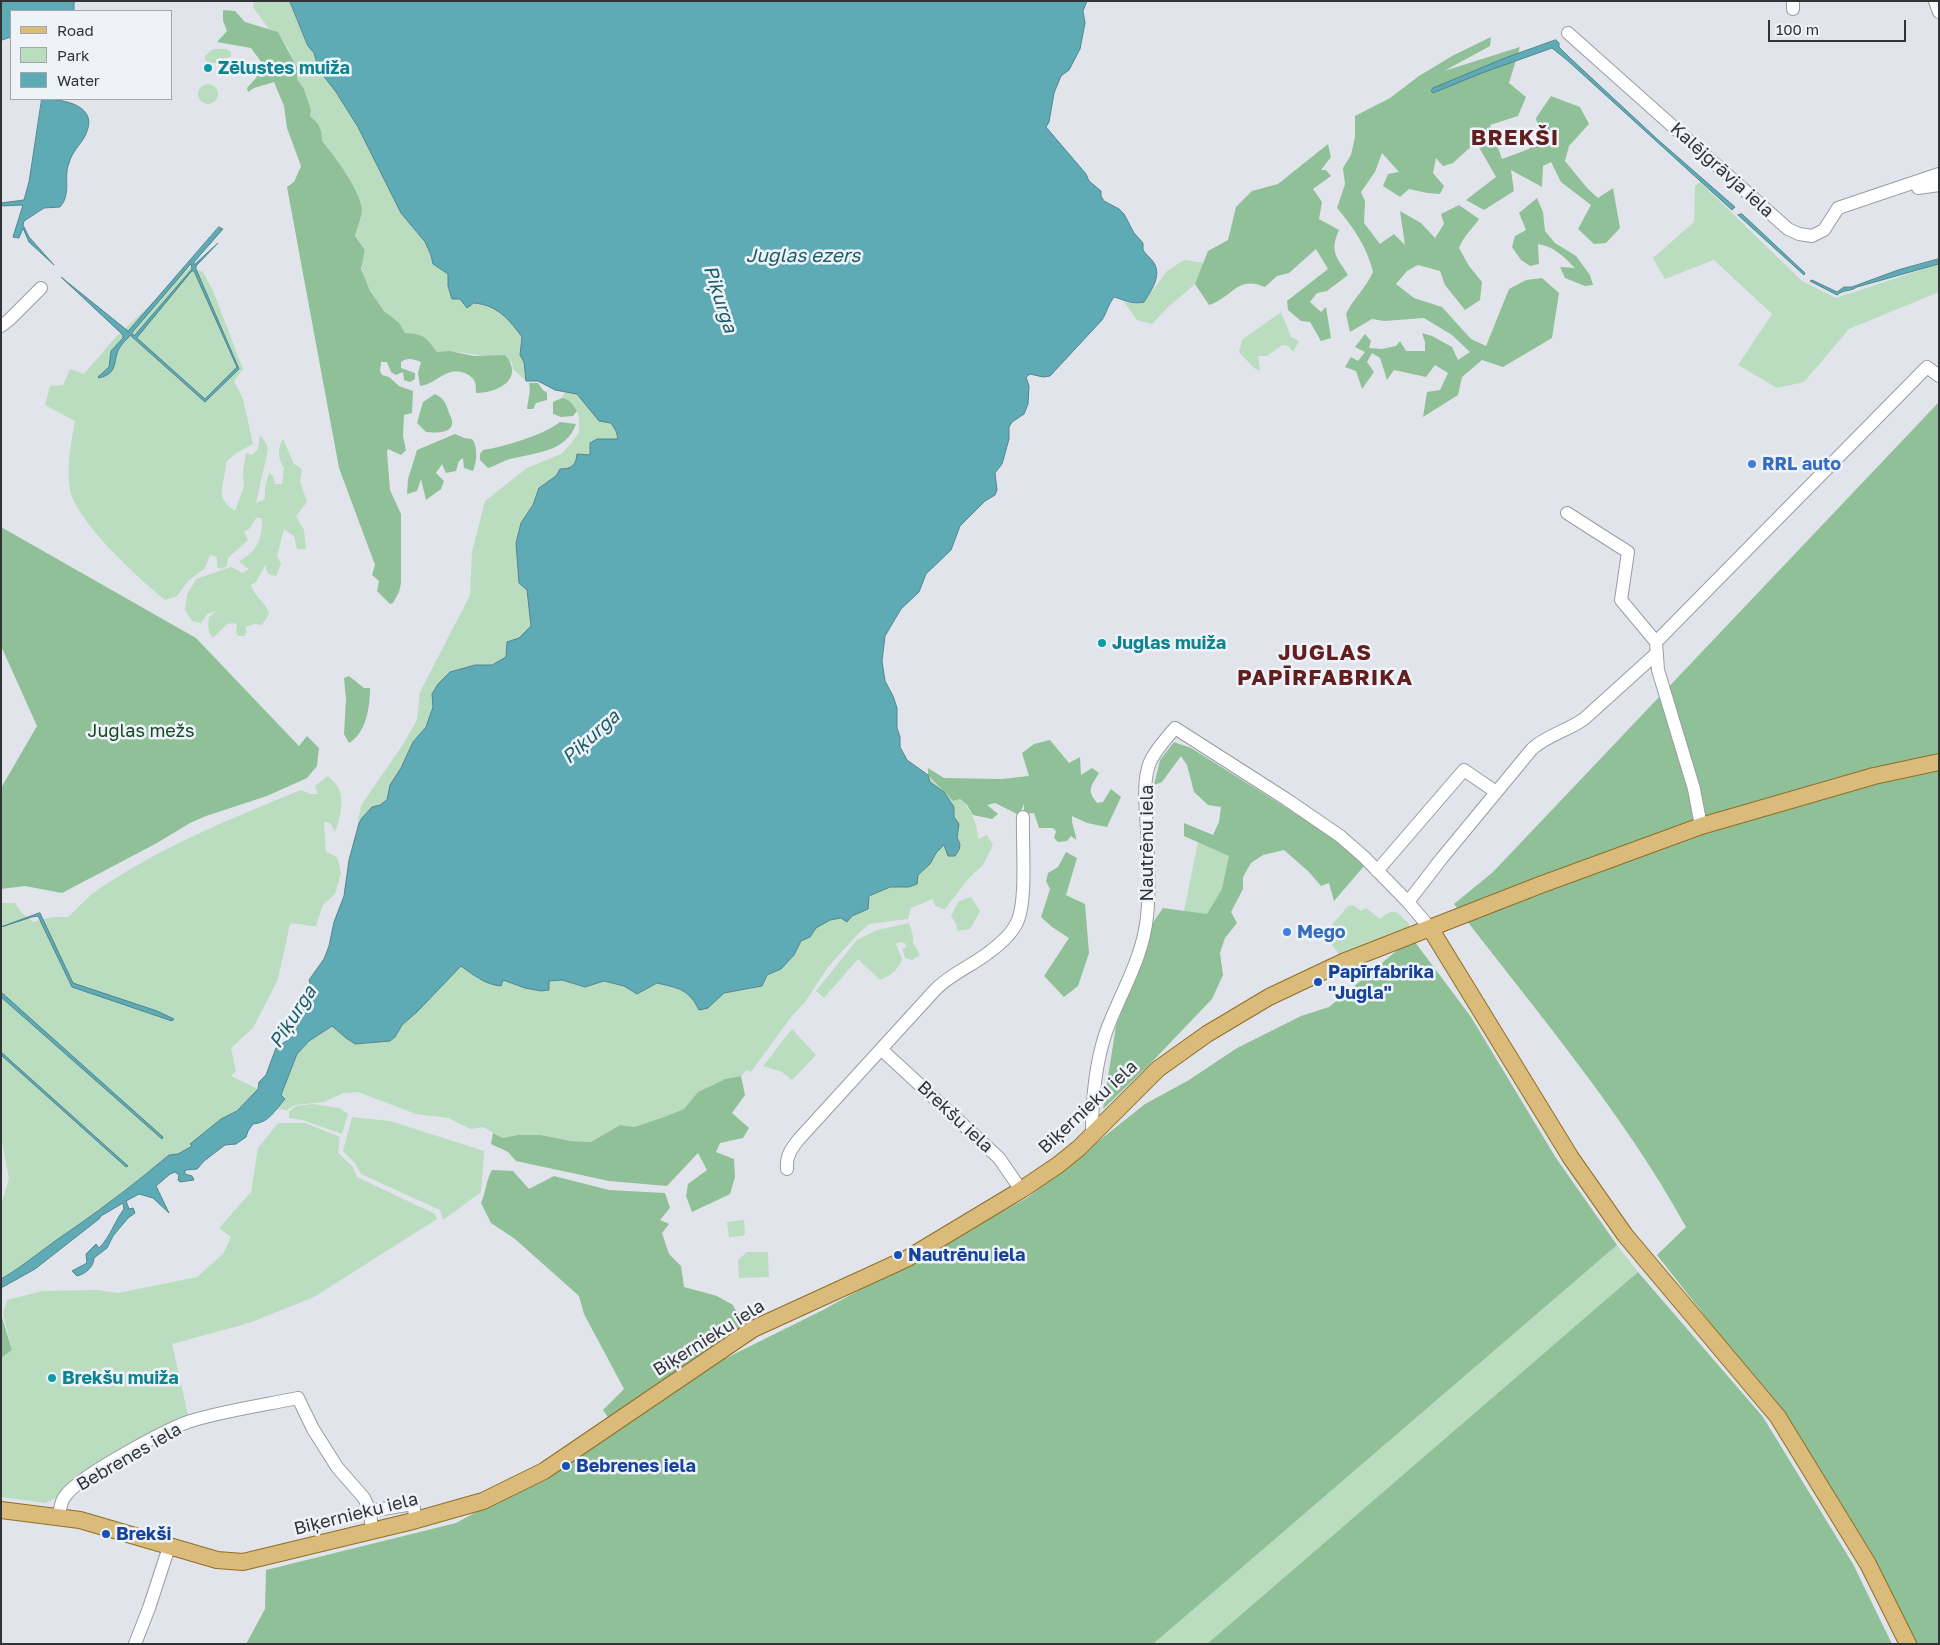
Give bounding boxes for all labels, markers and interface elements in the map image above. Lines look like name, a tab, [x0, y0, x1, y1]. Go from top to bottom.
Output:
legend	[10, 10, 172, 100]
scale bar	[1770, 10, 1908, 42]
text: 100 m	[1776, 20, 1819, 38]
text: Road	[57, 21, 94, 39]
text: Park	[57, 46, 89, 64]
place label: Zēlustes muiža	[218, 57, 350, 79]
marker: Zēlustes muiža	[202, 62, 214, 74]
text: Water	[57, 71, 100, 89]
street label: Kalējgrāvja iela	[1666, 118, 1778, 222]
district label: BREKŠI	[1470, 125, 1560, 151]
water label: Juglas ezers	[746, 245, 860, 267]
water label: Piķurga	[698, 262, 742, 336]
place label: RRL auto	[1762, 453, 1841, 475]
marker: RRL auto	[1746, 458, 1758, 470]
place label: Juglas muiža	[1112, 632, 1226, 654]
marker: Juglas muiža	[1096, 637, 1108, 649]
district label: JUGLAS PAPĪRFABRIKA	[1235, 640, 1415, 691]
water label: Piķurga	[558, 705, 624, 769]
park label: Juglas mežs	[87, 720, 195, 742]
street label: Nautrēnu iela	[1136, 785, 1158, 901]
place label: Mego	[1297, 921, 1346, 943]
marker: Mego	[1281, 926, 1293, 938]
place label: Papīrfabrika "Jugla"	[1328, 961, 1434, 1004]
marker: Papīrfabrika "Jugla"	[1312, 976, 1324, 988]
water label: Piķurga	[265, 982, 321, 1052]
street label: Biķernieku iela	[1034, 1056, 1142, 1158]
street label: Brekšu iela	[913, 1076, 997, 1158]
place label: Nautrēnu iela	[908, 1244, 1026, 1266]
marker: Nautrēnu iela	[892, 1249, 904, 1261]
street label: Biķernieku iela	[649, 1295, 769, 1381]
place label: Brekšu muiža	[62, 1367, 179, 1389]
marker: Brekšu muiža	[46, 1372, 58, 1384]
street label: Bebrenes iela	[73, 1418, 185, 1496]
place label: Bebrenes iela	[576, 1455, 696, 1477]
marker: Bebrenes iela	[560, 1460, 572, 1472]
street label: Biķernieku iela	[292, 1488, 420, 1540]
place label: Brekši	[116, 1523, 171, 1545]
marker: Brekši	[100, 1528, 112, 1540]

